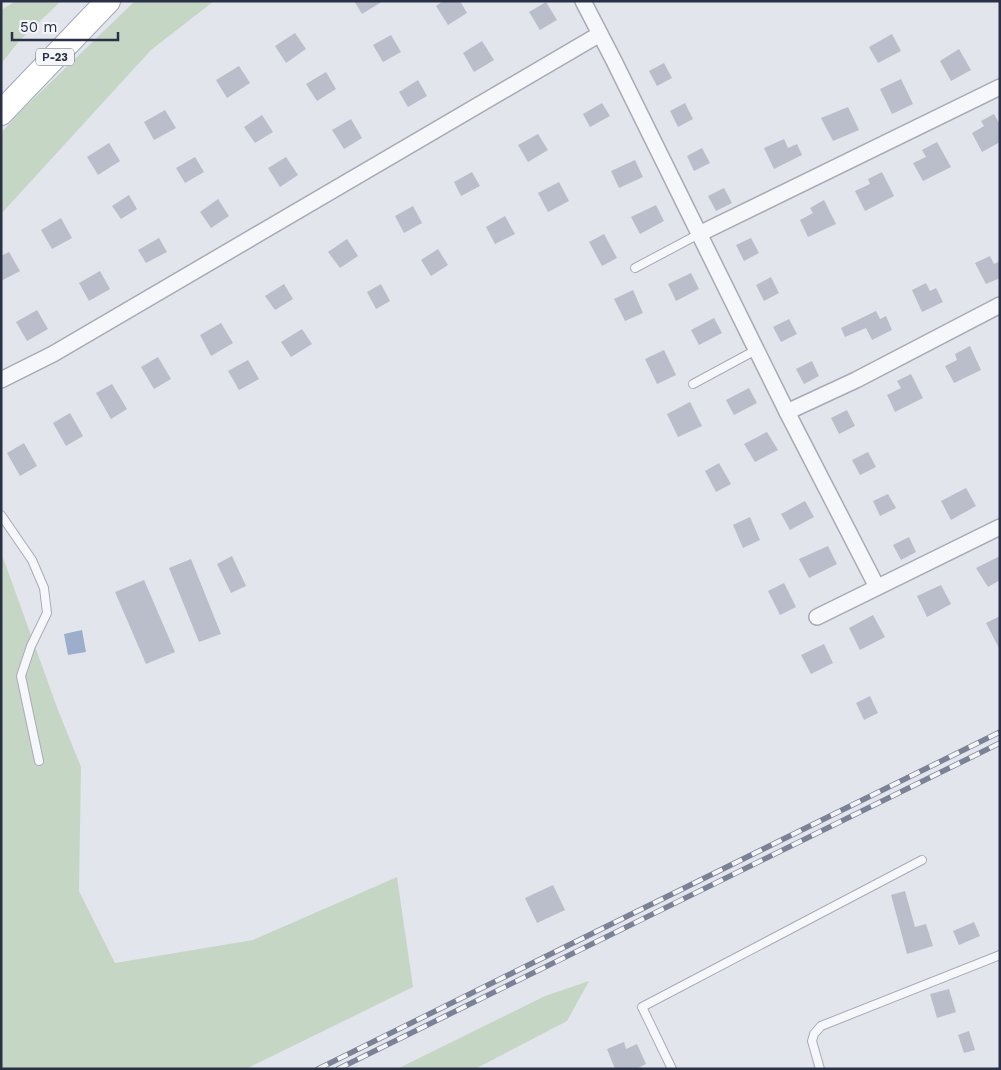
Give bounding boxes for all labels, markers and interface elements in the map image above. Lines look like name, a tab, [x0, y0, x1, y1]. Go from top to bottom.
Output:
scale bar	[12, 10, 119, 42]
text: 50 m	[20, 18, 57, 36]
road number: Р-23	[36, 48, 74, 66]

